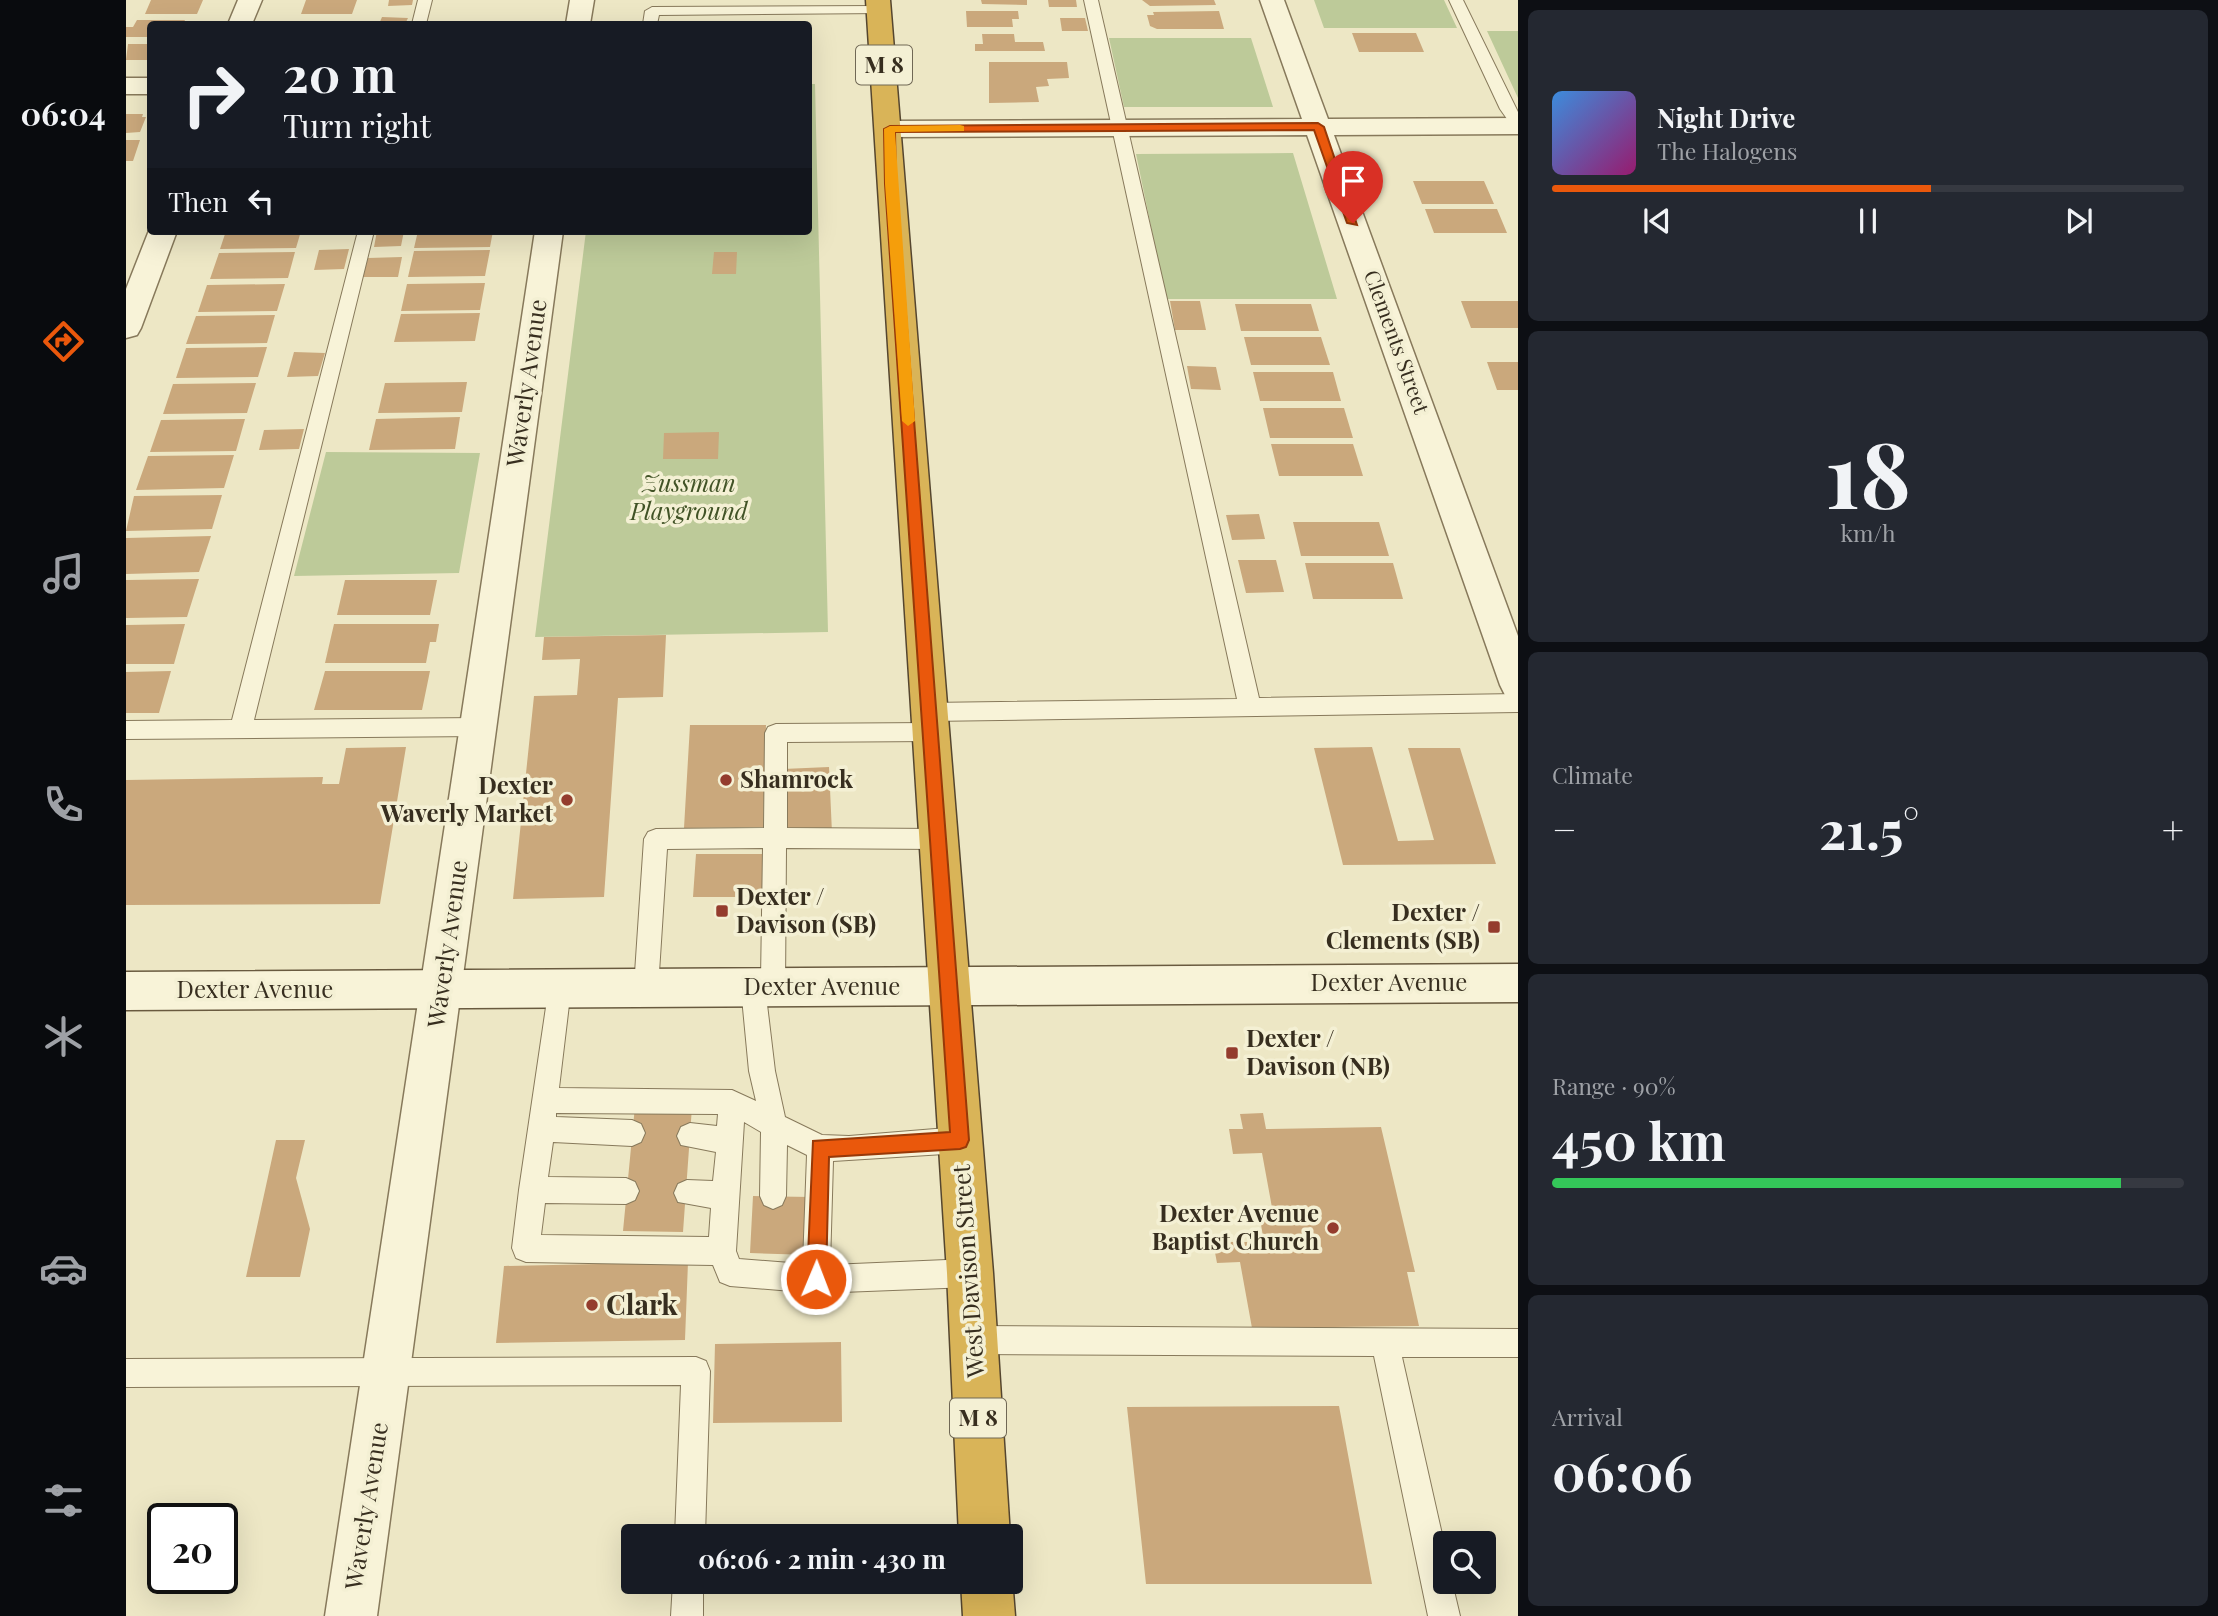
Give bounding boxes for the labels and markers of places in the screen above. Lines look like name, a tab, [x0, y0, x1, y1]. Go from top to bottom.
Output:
pin	[1323, 151, 1383, 223]
place label: Shamrock	[740, 762, 854, 794]
place label: Dexter Waverly Market	[380, 768, 554, 828]
marker: Shamrock	[718, 772, 734, 788]
marker: Dexter Waverly Market	[559, 792, 575, 808]
place label: Dexter / Davison (SB)	[736, 879, 876, 939]
place label: Dexter / Clements (SB)	[1326, 895, 1480, 955]
marker: Dexter / Davison (SB)	[714, 903, 730, 919]
marker: Dexter / Clements (SB)	[1486, 919, 1502, 935]
place label: Dexter / Davison (NB)	[1246, 1021, 1390, 1081]
marker: Dexter / Davison (NB)	[1224, 1045, 1240, 1061]
place label: Dexter Avenue Baptist Church	[1152, 1196, 1319, 1256]
marker: Dexter Avenue Baptist Church	[1325, 1220, 1341, 1236]
place label: Clark	[606, 1285, 678, 1322]
marker: Clark	[584, 1297, 600, 1313]

